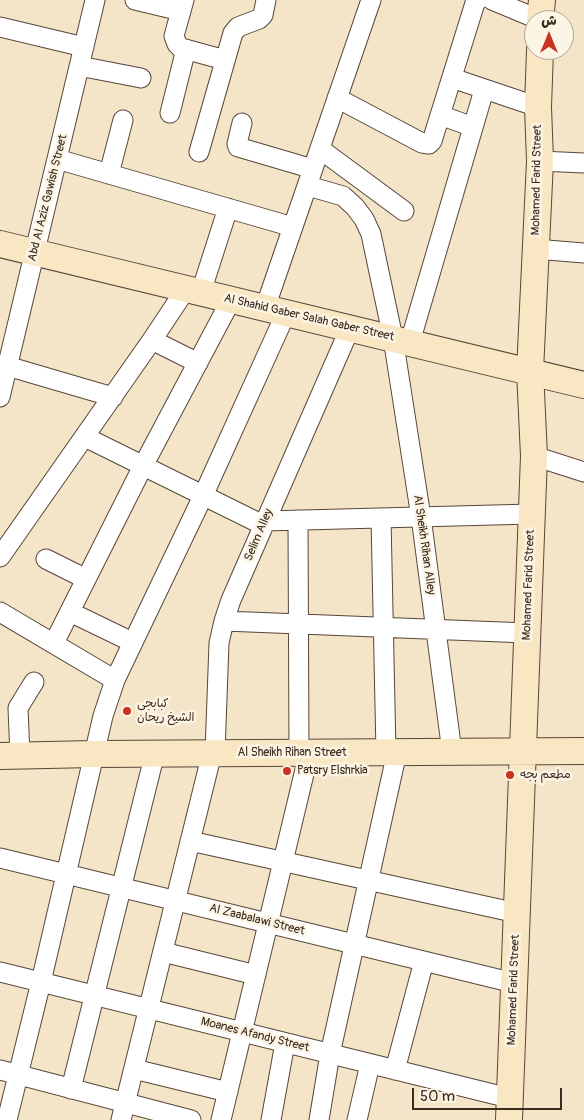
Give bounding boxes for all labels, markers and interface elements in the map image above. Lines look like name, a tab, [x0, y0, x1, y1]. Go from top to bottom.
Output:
north arrow	[524, 10, 574, 60]
text: ش	[541, 12, 557, 29]
street label: Mohamed Farid Street	[529, 124, 545, 236]
street label: Abd Al Aziz Gawish Street	[25, 133, 71, 263]
street label: Al Shahid Gaber Salah Gaber Street	[223, 291, 395, 345]
street label: Al Sheikh Rihan Alley	[410, 494, 438, 596]
street label: Selim Alley	[242, 507, 276, 563]
street label: Mohamed Farid Street	[520, 529, 538, 641]
place label: كبابجى الشيخ ريحان	[137, 697, 194, 725]
marker: كبابجى الشيخ ريحان	[121, 705, 133, 717]
street label: Al Sheikh Rihan Street	[237, 746, 347, 760]
place label: Patsry Elshrkia	[297, 764, 368, 778]
marker: Patsry Elshrkia	[281, 765, 293, 777]
place label: مطعم بجه	[520, 768, 571, 782]
marker: مطعم بجه	[504, 769, 516, 781]
street label: Al Zaabalawi Street	[208, 901, 306, 939]
street label: Mohamed Farid Street	[505, 934, 523, 1046]
street label: Moanes Afandy Street	[199, 1015, 311, 1055]
scale bar	[414, 1078, 564, 1110]
text: 50 m	[420, 1087, 455, 1106]

